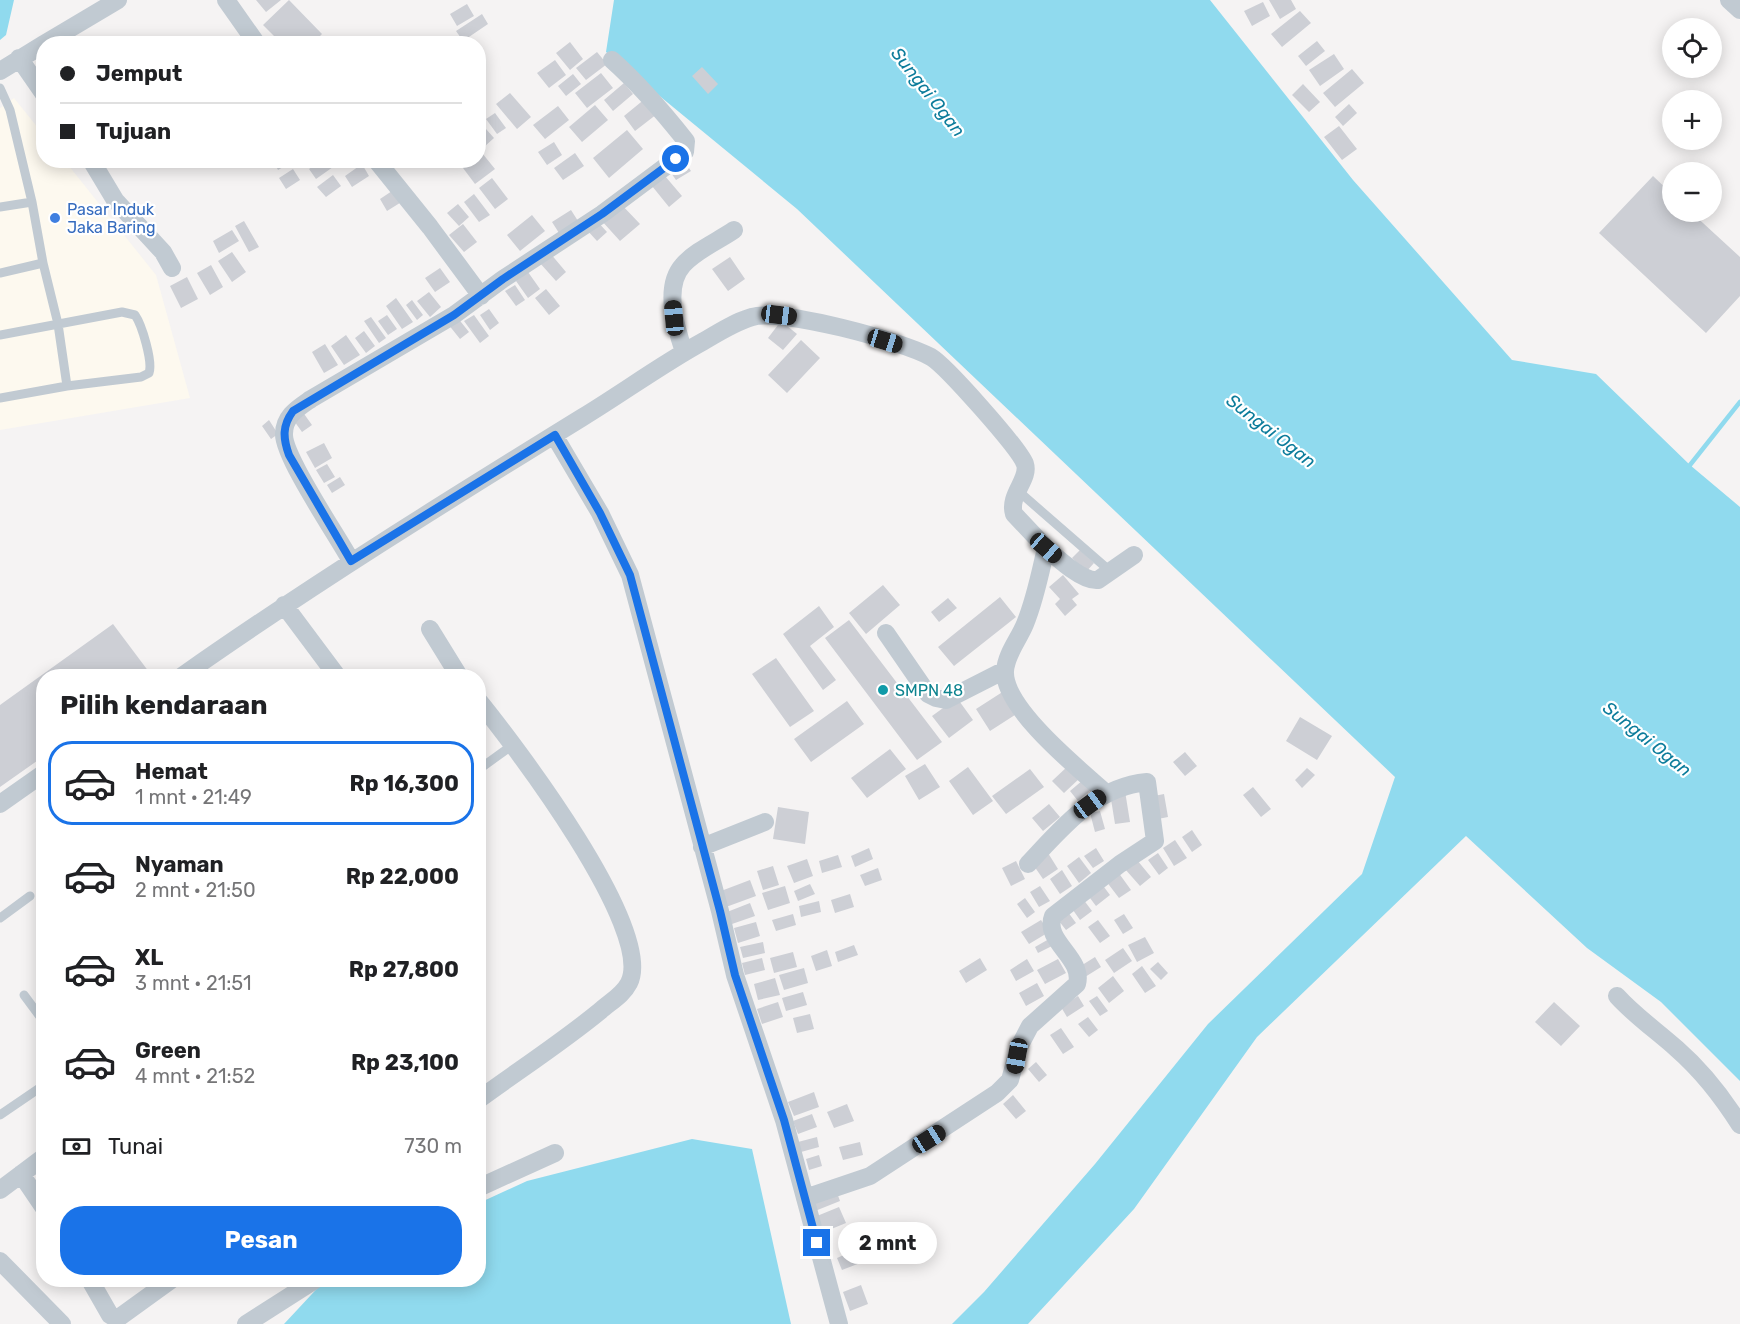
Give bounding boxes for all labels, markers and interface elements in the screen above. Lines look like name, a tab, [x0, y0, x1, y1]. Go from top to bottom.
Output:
map controls	[1662, 18, 1722, 222]
button: locate	[1662, 18, 1722, 78]
water label: Sungai Ogan	[886, 43, 970, 141]
text: Jemput	[96, 60, 182, 87]
button: +	[1662, 90, 1722, 150]
text: Tujuan	[96, 118, 171, 145]
route start	[662, 145, 689, 172]
button: −	[1662, 162, 1722, 222]
place label: Pasar Induk Jaka Baring	[67, 200, 155, 237]
marker: Pasar Induk Jaka Baring	[48, 211, 62, 225]
car	[663, 299, 685, 337]
car	[760, 304, 798, 326]
car	[865, 327, 905, 355]
water label: Sungai Ogan	[1222, 389, 1320, 473]
car	[1027, 529, 1065, 567]
place label: SMPN 48	[895, 681, 963, 700]
marker: SMPN 48	[876, 683, 890, 697]
text: Pilih kendaraan	[60, 689, 268, 721]
water label: Sungai Ogan	[1598, 697, 1696, 781]
icon: car	[63, 756, 117, 810]
text: Hemat	[135, 758, 208, 785]
text: Rp 16,300	[349, 770, 459, 797]
text: 1 mnt · 21:49	[135, 785, 252, 809]
car	[1070, 786, 1110, 822]
icon: car	[63, 849, 117, 903]
text: Nyaman	[135, 851, 224, 878]
text: Rp 22,000	[346, 863, 459, 890]
text: 2 mnt · 21:50	[135, 878, 256, 902]
icon: car	[63, 942, 117, 996]
text: XL	[135, 944, 163, 971]
text: Rp 27,800	[349, 956, 459, 983]
text: 3 mnt · 21:51	[135, 971, 251, 995]
icon: car	[63, 1035, 117, 1089]
text: Green	[135, 1037, 201, 1064]
car	[1005, 1037, 1029, 1075]
text: Rp 23,100	[351, 1049, 459, 1076]
text: 4 mnt · 21:52	[135, 1064, 255, 1088]
car	[909, 1122, 949, 1156]
icon: cash	[60, 1130, 93, 1163]
text: Tunai	[108, 1133, 163, 1160]
text: 730 m	[404, 1134, 462, 1158]
button: Pesan	[60, 1206, 462, 1275]
callout: 2 mnt	[838, 1222, 937, 1264]
route end	[803, 1229, 830, 1256]
text: 2 mnt	[859, 1231, 916, 1255]

